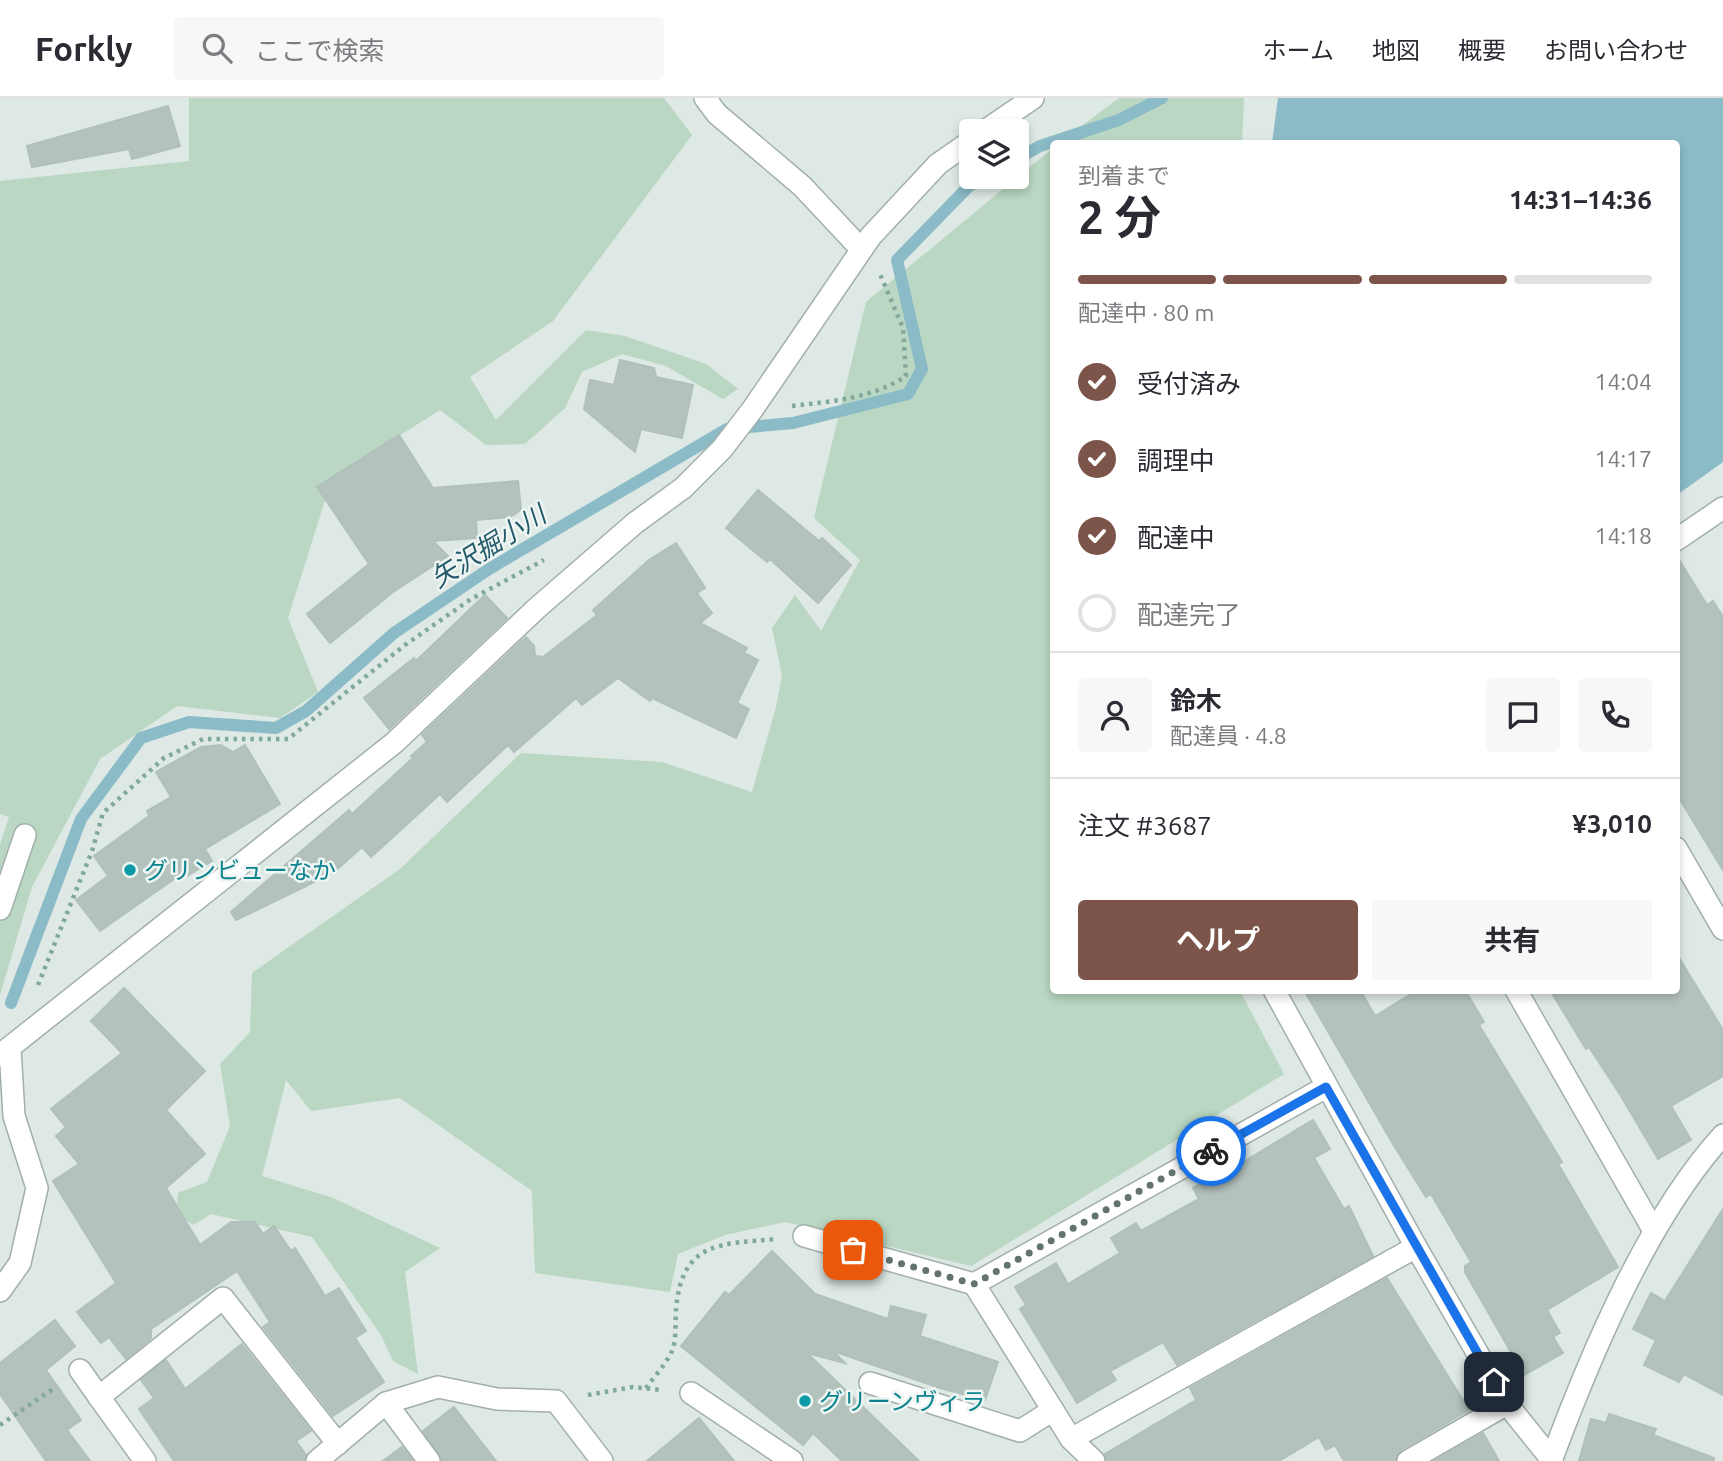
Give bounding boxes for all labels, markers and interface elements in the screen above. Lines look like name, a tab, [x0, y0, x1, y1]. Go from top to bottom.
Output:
search box	[174, 17, 664, 80]
icon: search	[198, 29, 236, 67]
text: Forkly	[35, 30, 132, 67]
text: ここで検索	[254, 36, 385, 65]
text: ホーム	[1263, 37, 1334, 64]
text: 地図	[1372, 37, 1420, 64]
text: 概要	[1458, 37, 1506, 64]
text: お問い合わせ	[1544, 37, 1688, 64]
map controls	[959, 119, 1029, 189]
button: layers	[959, 119, 1029, 189]
text: 到着まで	[1078, 163, 1170, 188]
text: 14:31–14:36	[1509, 185, 1652, 214]
text: 2 分	[1078, 191, 1161, 243]
text: 配達中 · 80 m	[1078, 300, 1214, 325]
icon: check	[1078, 363, 1116, 401]
text: 受付済み	[1137, 369, 1241, 398]
text: 14:04	[1594, 369, 1652, 394]
icon: check	[1078, 440, 1116, 478]
text: 調理中	[1137, 446, 1215, 475]
text: 14:17	[1594, 446, 1652, 471]
water label: 矢沢掘小川	[425, 498, 553, 593]
icon: check	[1078, 517, 1116, 555]
text: 配達中	[1137, 523, 1215, 552]
text: 14:18	[1594, 523, 1652, 548]
text: 配達完了	[1137, 600, 1241, 629]
button: person	[1078, 678, 1152, 752]
button: chat	[1486, 678, 1560, 752]
button: phone	[1578, 678, 1652, 752]
text: 鈴木	[1170, 686, 1222, 715]
text: 配達員 · 4.8	[1170, 723, 1287, 748]
text: ¥3,010	[1572, 809, 1652, 838]
text: 注文 #3687	[1078, 811, 1212, 840]
place label: グリンビューなか	[144, 857, 336, 884]
marker: グリンビューなか	[122, 862, 138, 878]
button: ヘルプ	[1078, 900, 1358, 980]
button: 共有	[1372, 900, 1652, 980]
courier	[1176, 1116, 1246, 1186]
icon: bike	[1192, 1132, 1230, 1170]
pin	[823, 1220, 883, 1280]
icon: bag	[834, 1231, 872, 1269]
pin	[1464, 1352, 1524, 1412]
icon: home	[1475, 1363, 1513, 1401]
place label: グリーンヴィラ	[819, 1388, 986, 1415]
marker: グリーンヴィラ	[797, 1393, 813, 1409]

